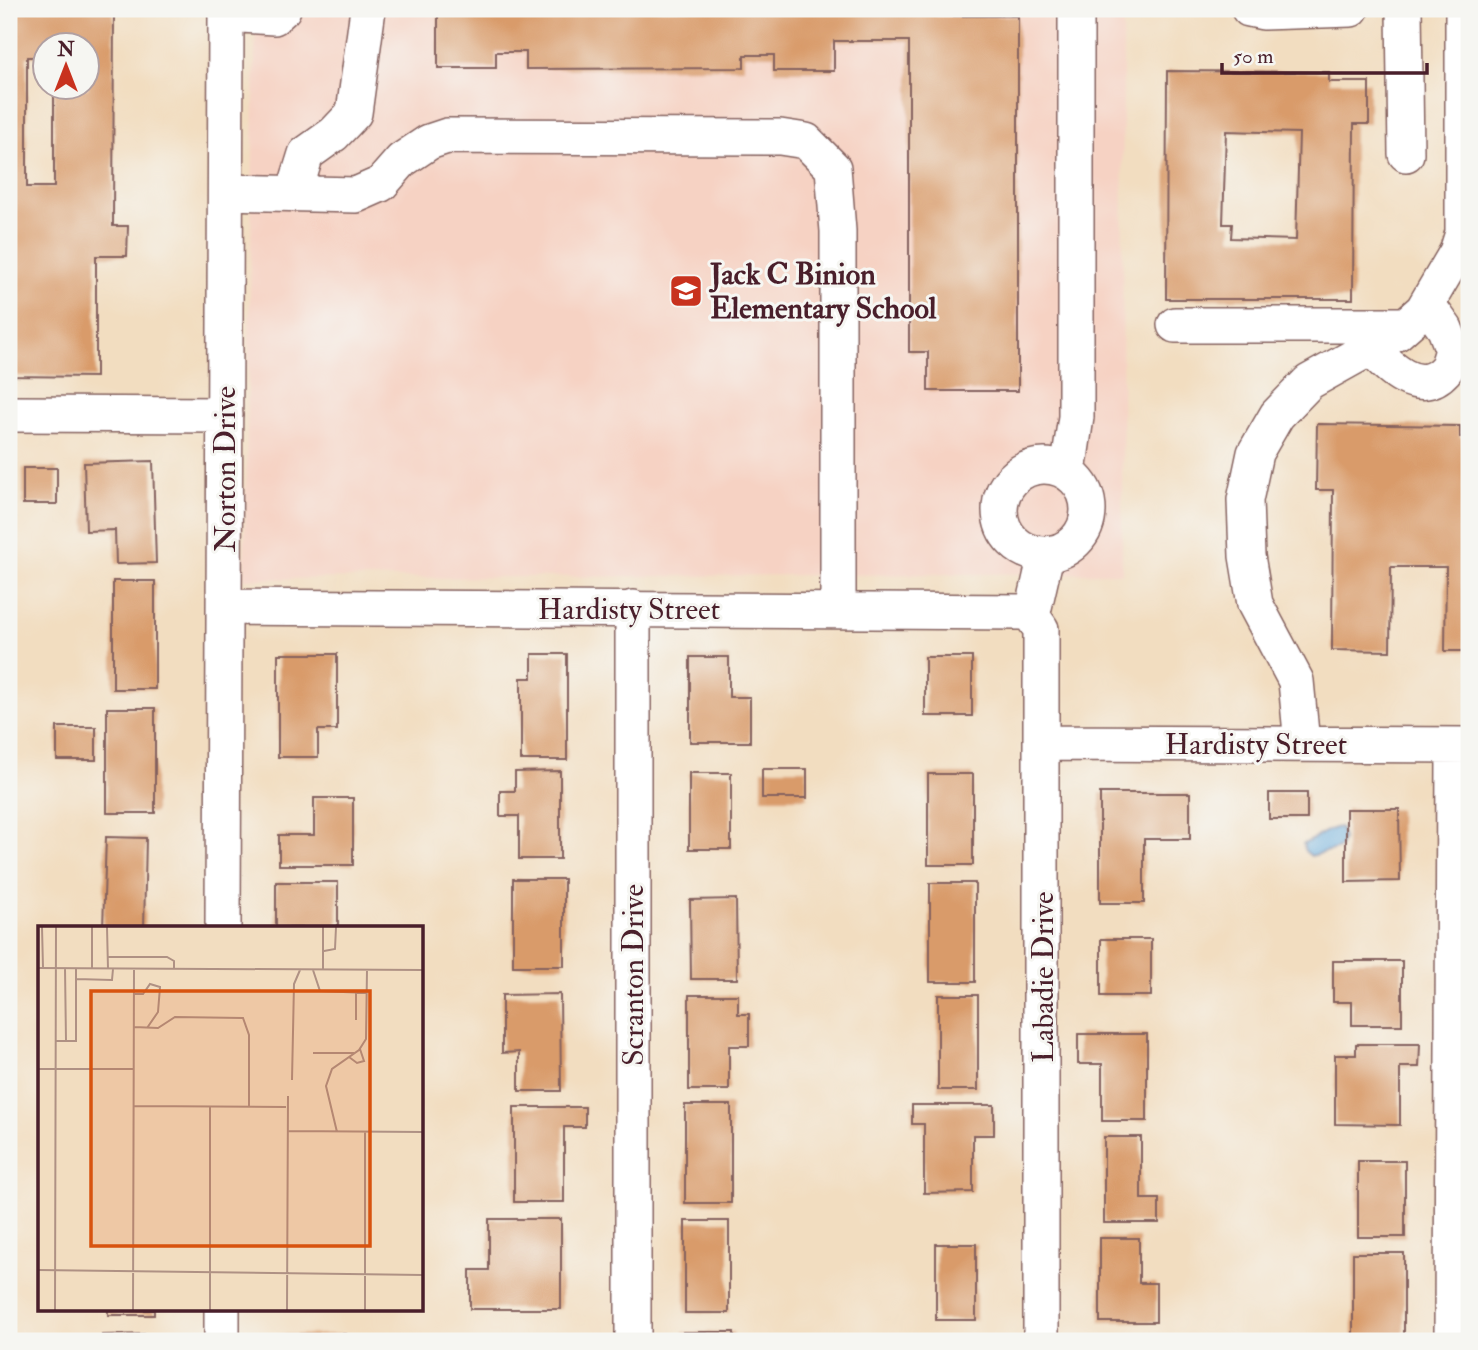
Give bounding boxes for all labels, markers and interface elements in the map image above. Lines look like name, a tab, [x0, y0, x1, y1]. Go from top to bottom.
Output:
north arrow	[32, 32, 102, 102]
scale bar	[1222, 32, 1427, 76]
text: N	[56, 38, 75, 62]
text: 50 m	[1233, 43, 1274, 70]
place label: Jack C Binion Elementary School	[708, 256, 937, 327]
school or university icon: Jack C Binion Elementary School	[667, 272, 705, 310]
street label: Norton Drive	[207, 386, 244, 552]
street label: Hardisty Street	[538, 591, 721, 628]
street label: Hardisty Street	[1165, 726, 1348, 763]
street label: Scranton Drive	[615, 884, 652, 1066]
street label: Labadie Drive	[1025, 891, 1062, 1063]
inset map	[38, 926, 424, 1312]

